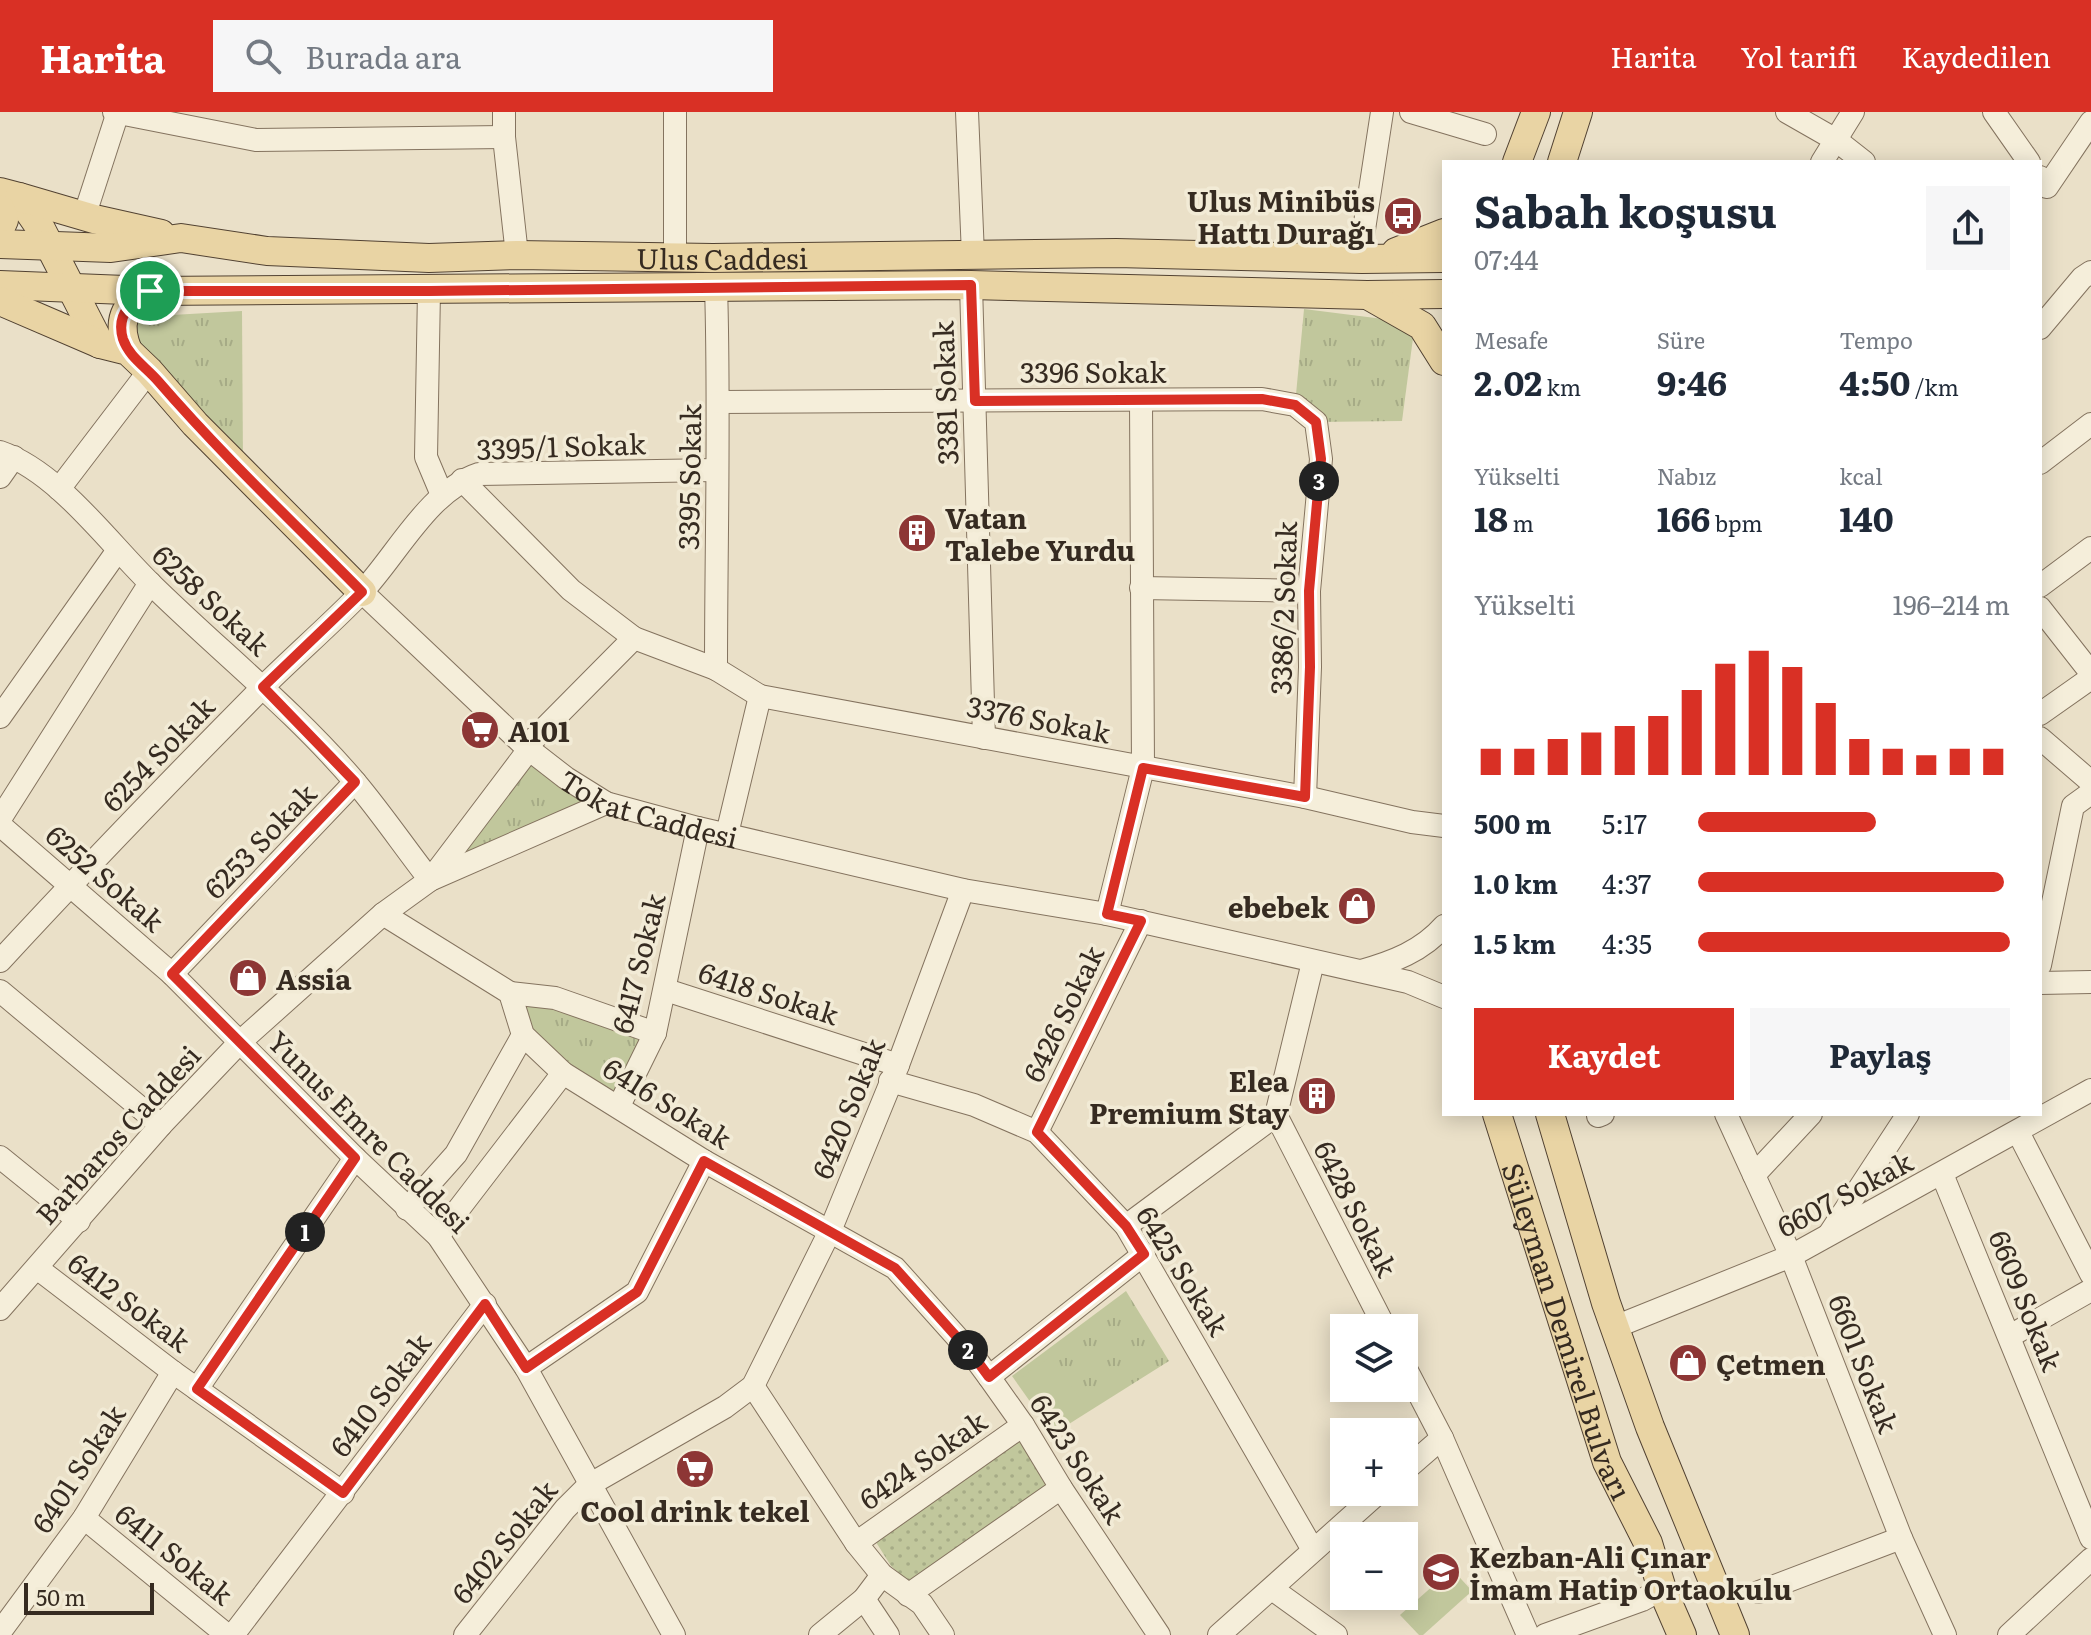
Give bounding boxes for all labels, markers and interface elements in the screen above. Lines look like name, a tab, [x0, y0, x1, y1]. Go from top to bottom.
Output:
search box	[213, 20, 773, 92]
text: Harita	[40, 28, 165, 85]
icon: search	[241, 34, 285, 78]
text: Burada ara	[305, 34, 461, 78]
text: Harita	[1610, 35, 1697, 77]
text: Yol tarifi	[1741, 35, 1857, 77]
text: Kaydedilen	[1901, 35, 2051, 77]
text: Sabah koşusu	[1474, 176, 1777, 242]
place label: Ulus Minibüs Hattı Durağı	[1187, 179, 1375, 253]
button: share	[1926, 186, 2010, 270]
bus stop icon: Ulus Minibüs Hattı Durağı	[1382, 195, 1424, 237]
street label: Ulus Caddesi	[636, 236, 808, 279]
text: 07:44	[1474, 239, 1538, 278]
pin	[116, 257, 184, 325]
icon: arrive	[128, 269, 172, 313]
street label: 3381 Sokak	[920, 319, 967, 466]
text: Mesafe	[1474, 323, 1548, 356]
text: Süre	[1657, 323, 1705, 356]
text: Tempo	[1839, 323, 1913, 356]
street label: 3396 Sokak	[1020, 350, 1167, 392]
text: 2.02	[1474, 356, 1542, 406]
text: 9:46	[1657, 356, 1727, 406]
text: 4:50	[1839, 356, 1910, 406]
text: km	[1542, 370, 1581, 403]
text: /km	[1910, 370, 1959, 403]
street label: 3395 Sokak	[666, 403, 710, 550]
street label: 3395/1 Sokak	[476, 421, 647, 469]
text: Yükselti	[1474, 459, 1560, 492]
text: Nabız	[1657, 459, 1716, 492]
text: kcal	[1839, 459, 1883, 492]
pin: 3	[1299, 461, 1339, 501]
text: 3	[1313, 464, 1325, 497]
text: 18	[1474, 492, 1508, 542]
text: 166	[1657, 492, 1710, 542]
text: 140	[1839, 492, 1894, 542]
place label: Vatan Talebe Yurdu	[945, 496, 1135, 570]
text: m	[1508, 506, 1534, 539]
text: bpm	[1710, 506, 1763, 539]
building icon: Vatan Talebe Yurdu	[896, 512, 938, 554]
street label: 3386/2 Sokak	[1258, 520, 1306, 696]
street label: 6258 Sokak	[144, 534, 281, 665]
text: Yükselti	[1474, 584, 1575, 623]
text: 196–214 m	[1892, 584, 2010, 623]
street label: 3376 Sokak	[964, 684, 1115, 753]
street label: 6254 Sokak	[91, 685, 224, 820]
supermarket icon: A101	[459, 709, 501, 751]
place label: A101	[508, 709, 570, 751]
street label: Tokat Caddesi	[552, 758, 742, 858]
street label: 6253 Sokak	[193, 772, 326, 907]
text: 500 m	[1474, 803, 1551, 842]
text: 5:17	[1602, 803, 1647, 842]
street label: 6252 Sokak	[38, 814, 175, 941]
text: 1.0 km	[1474, 863, 1558, 902]
text: 4:37	[1602, 863, 1651, 902]
place label: ebebek	[1228, 885, 1329, 927]
shop icon: ebebek	[1336, 885, 1378, 927]
street label: 6417 Sokak	[599, 888, 675, 1037]
text: 1.5 km	[1474, 923, 1556, 962]
text: 4:35	[1602, 923, 1652, 962]
street label: 6426 Sokak	[1011, 937, 1114, 1088]
street label: 6418 Sokak	[694, 950, 845, 1035]
shop icon: Assia	[227, 957, 269, 999]
place label: Assia	[276, 957, 352, 999]
button: Kaydet	[1474, 1008, 1734, 1100]
button: Paylaş	[1750, 1008, 2010, 1100]
street label: Yunus Emre Caddesi	[259, 1020, 481, 1242]
street label: 6420 Sokak	[800, 1030, 895, 1185]
street label: Barbaros Caddesi	[25, 1035, 209, 1233]
street label: 6416 Sokak	[596, 1046, 741, 1159]
place label: Elea Premium Stay	[1089, 1059, 1290, 1133]
building icon: Elea Premium Stay	[1296, 1075, 1338, 1117]
street label: 6428 Sokak	[1305, 1133, 1410, 1284]
street label: 6607 Sokak	[1769, 1139, 1920, 1246]
street label: Süleyman Demirel Bulvarı	[1493, 1157, 1643, 1506]
street label: 6425 Sokak	[1127, 1197, 1241, 1344]
pin: 1	[285, 1212, 325, 1252]
text: 1	[300, 1215, 310, 1248]
street label: 6609 Sokak	[1980, 1223, 2075, 1378]
street label: 6412 Sokak	[60, 1241, 201, 1362]
street label: 6601 Sokak	[1819, 1288, 1911, 1439]
map controls	[1330, 1314, 1418, 1610]
button: layers	[1330, 1314, 1418, 1402]
street label: 6410 Sokak	[318, 1322, 440, 1465]
pin: 2	[948, 1330, 988, 1370]
text: 2	[962, 1333, 974, 1366]
shop icon: Çetmen	[1667, 1342, 1709, 1384]
place label: Çetmen	[1716, 1342, 1826, 1384]
street label: 6423 Sokak	[1021, 1385, 1137, 1532]
street label: 6401 Sokak	[20, 1395, 135, 1540]
street label: 6424 Sokak	[849, 1399, 995, 1519]
button: +	[1330, 1418, 1418, 1506]
supermarket icon: Cool drink tekel	[674, 1448, 716, 1490]
street label: 6402 Sokak	[440, 1470, 567, 1612]
place label: Cool drink tekel	[580, 1489, 810, 1531]
street label: 6411 Sokak	[107, 1492, 244, 1614]
button: −	[1330, 1522, 1418, 1610]
place label: Kezban-Ali Çınar İmam Hatip Ortaokulu	[1469, 1535, 1792, 1609]
school or university icon: Kezban-Ali Çınar İmam Hatip Ortaokulu	[1420, 1551, 1462, 1593]
scale bar	[24, 1579, 154, 1615]
text: 50 m	[36, 1580, 86, 1613]

